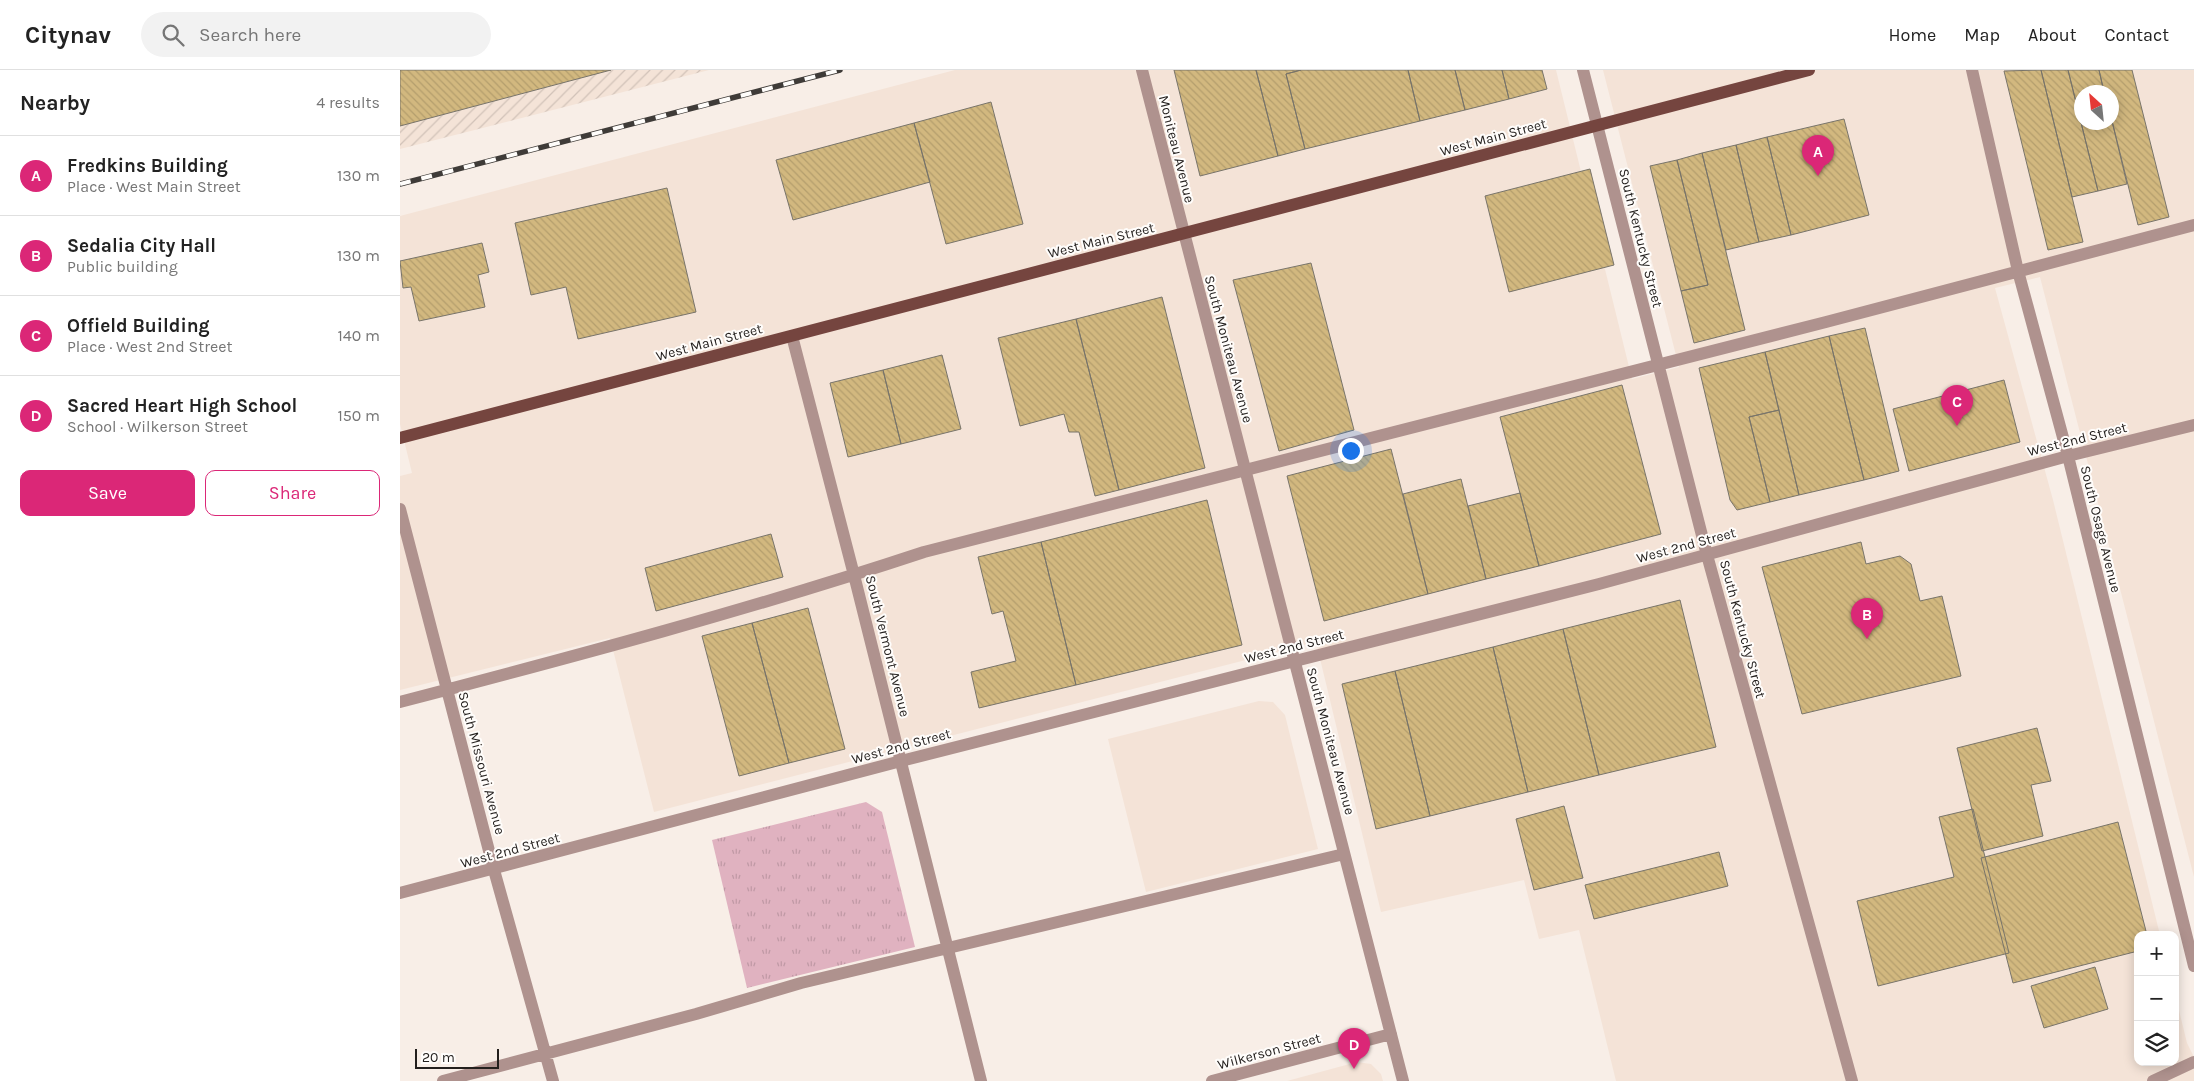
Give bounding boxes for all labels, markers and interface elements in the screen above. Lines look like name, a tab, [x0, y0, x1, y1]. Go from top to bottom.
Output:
search box	[141, 12, 491, 57]
text: Citynav	[25, 21, 111, 49]
icon: search	[159, 21, 187, 49]
text: Search here	[199, 24, 301, 46]
text: Home	[1888, 24, 1936, 46]
text: Map	[1964, 24, 2000, 46]
text: About	[2028, 24, 2077, 46]
text: Contact	[2105, 24, 2169, 46]
north arrow	[2074, 85, 2119, 130]
text: Nearby	[20, 91, 90, 115]
text: 4 results	[316, 93, 380, 112]
street label: Moniteau Avenue	[1155, 94, 1198, 205]
street label: West Main Street	[1438, 115, 1548, 160]
pin: A	[1802, 135, 1834, 176]
text: Fredkins Building	[67, 155, 228, 177]
text: A	[31, 166, 41, 185]
text: 130 m	[337, 166, 380, 185]
street label: South Kentucky Street	[1615, 167, 1666, 309]
text: Place · West Main Street	[67, 177, 241, 196]
street label: West Main Street	[1046, 219, 1156, 262]
text: Sedalia City Hall	[67, 235, 216, 257]
text: B	[31, 246, 41, 265]
text: 130 m	[337, 246, 380, 265]
text: Public building	[67, 257, 178, 276]
street label: South Moniteau Avenue	[1201, 274, 1256, 425]
text: Offield Building	[67, 315, 210, 337]
street label: West Main Street	[654, 320, 764, 365]
text: C	[31, 326, 41, 345]
text: 140 m	[338, 326, 380, 345]
text: Place · West 2nd Street	[67, 337, 232, 356]
pin: C	[1941, 385, 1973, 426]
text: Sacred Heart High School	[67, 395, 297, 417]
text: D	[31, 406, 41, 425]
text: 150 m	[337, 406, 380, 425]
text: School · Wilkerson Street	[67, 417, 248, 436]
street label: West 2nd Street	[2026, 419, 2129, 460]
your location	[1338, 438, 1364, 464]
street label: South Osage Avenue	[2077, 464, 2125, 594]
button: Save	[20, 470, 195, 516]
button: Share	[205, 470, 380, 516]
street label: West 2nd Street	[1635, 524, 1738, 567]
street label: South Kentucky Street	[1716, 558, 1769, 700]
street label: South Vermont Avenue	[862, 574, 913, 719]
pin: B	[1851, 598, 1883, 639]
street label: West 2nd Street	[1243, 626, 1346, 667]
street label: South Moniteau Avenue	[1303, 666, 1358, 817]
street label: South Missouri Avenue	[454, 690, 509, 836]
street label: West 2nd Street	[850, 725, 953, 768]
street label: West 2nd Street	[459, 829, 562, 872]
map controls	[2134, 931, 2179, 1066]
button: +	[2134, 931, 2179, 976]
button: −	[2134, 976, 2179, 1021]
button: layers	[2134, 1021, 2179, 1066]
pin: D	[1338, 1028, 1370, 1069]
street label: Wilkerson Street	[1216, 1030, 1323, 1073]
scale bar	[415, 1046, 499, 1069]
text: 20 m	[422, 1049, 455, 1066]

